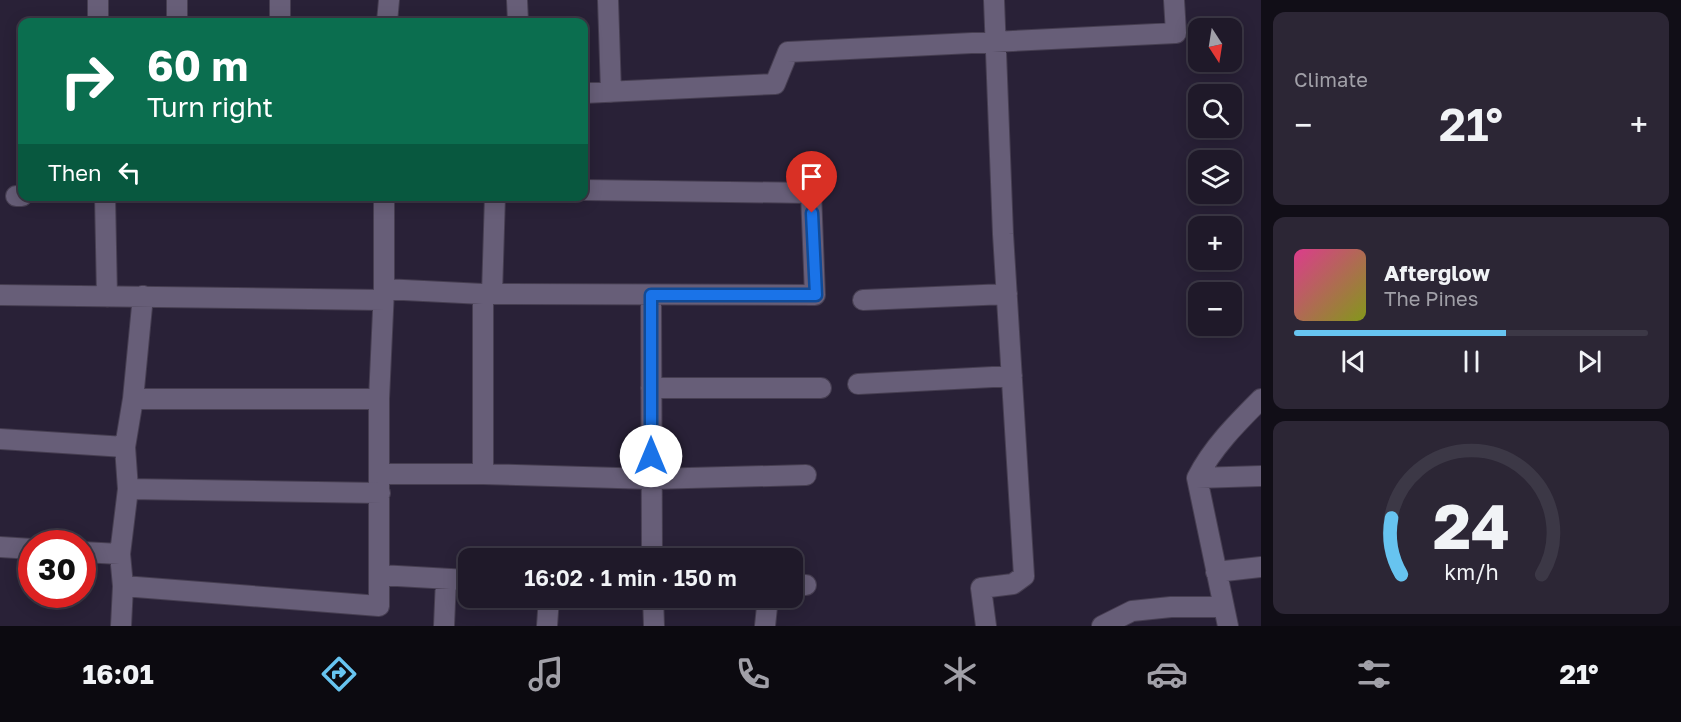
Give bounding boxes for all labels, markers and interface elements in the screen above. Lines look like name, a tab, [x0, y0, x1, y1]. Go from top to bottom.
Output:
north arrow	[1188, 18, 1242, 72]
map controls	[1188, 18, 1242, 336]
text: 60 m	[147, 40, 248, 90]
icon: right	[48, 42, 126, 120]
text: Climate	[1294, 67, 1368, 91]
button: search	[1188, 84, 1242, 138]
text: Turn right	[147, 91, 273, 123]
text: 21°	[1439, 97, 1503, 151]
text: −	[1294, 105, 1312, 144]
text: +	[1630, 105, 1648, 144]
button: layers	[1188, 150, 1242, 204]
pin	[786, 151, 837, 213]
icon: left	[113, 156, 146, 189]
text: Then	[48, 159, 101, 186]
icon: arrive	[795, 160, 828, 193]
button: +	[1188, 216, 1242, 270]
text: Afterglow	[1384, 259, 1490, 286]
button: −	[1188, 282, 1242, 336]
text: The Pines	[1384, 286, 1478, 310]
icon: previous	[1337, 345, 1370, 378]
icon: pause	[1455, 345, 1488, 378]
icon: next	[1573, 345, 1606, 378]
position arrow	[619, 424, 683, 488]
text: 24	[1432, 488, 1510, 563]
speed limit sign: 30	[18, 530, 96, 608]
text: km/h	[1444, 559, 1498, 585]
text: 16:02 · 1 min · 150 m	[524, 564, 737, 591]
icon: directions	[318, 653, 360, 695]
icon: music	[525, 653, 567, 695]
icon: phone	[732, 653, 774, 695]
icon: climate	[939, 653, 981, 695]
icon: car	[1146, 653, 1188, 695]
icon: filters	[1353, 653, 1395, 695]
text: 16:01	[82, 658, 154, 690]
text: 21°	[1559, 658, 1599, 690]

